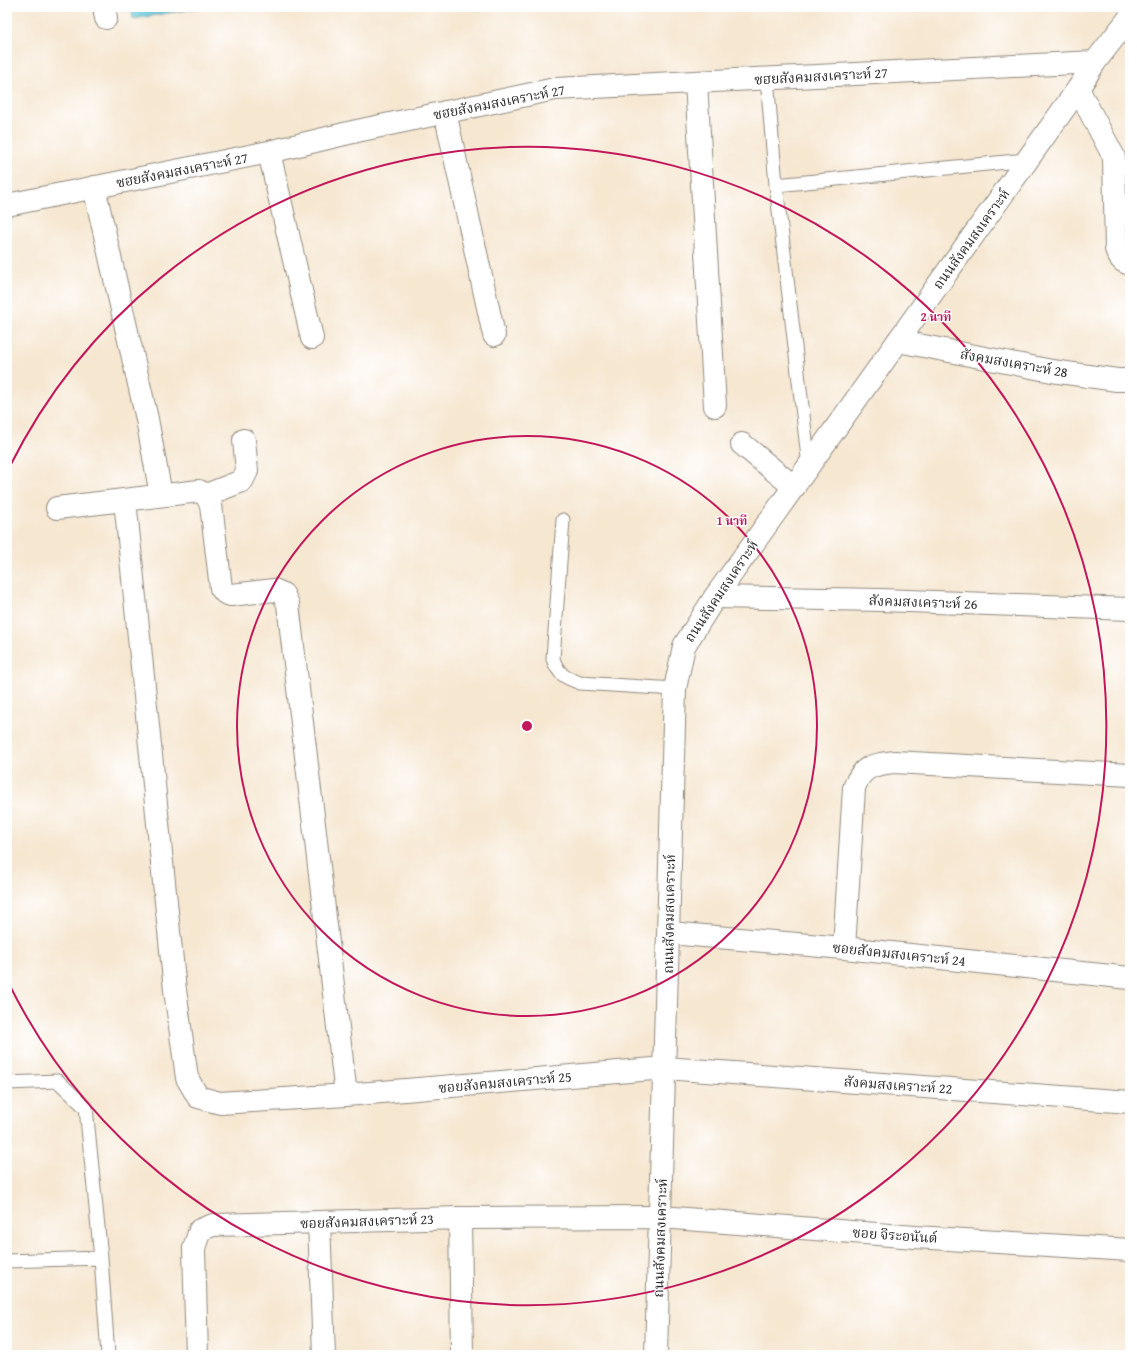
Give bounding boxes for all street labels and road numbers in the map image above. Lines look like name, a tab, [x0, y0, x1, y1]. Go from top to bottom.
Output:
street label: ซฮยสังคมสงเคราะห์ 27	[754, 63, 889, 89]
street label: ซฮยสังคมสงเคราะห์ 27	[431, 79, 567, 125]
street label: ซฮยสังคมสงเคราะห์ 27	[114, 147, 250, 193]
street label: ถนนสังคมสงเคราะห์	[928, 185, 1014, 293]
street label: สังคมสงเคราะห์ 28	[959, 344, 1070, 382]
street label: ถนนสังคมสงเคราะห์	[679, 536, 763, 646]
street label: สังคมสงเคราะห์ 26	[868, 590, 978, 614]
street label: ถนนสังคมสงเคราะห์	[658, 854, 680, 974]
street label: ซอยสังคมสงเคราะห์ 24	[831, 937, 967, 971]
street label: ซอยสังคมสงเคราะห์ 25	[438, 1066, 572, 1098]
street label: สังคมสงเคราะห์ 22	[843, 1071, 953, 1099]
street label: ถนนสังคมสงเคราะห์	[648, 1178, 672, 1298]
street label: ซอยสังคมสงเคราะห์ 23	[300, 1209, 434, 1233]
street label: ซอย จิระอนันต์	[852, 1222, 938, 1248]

